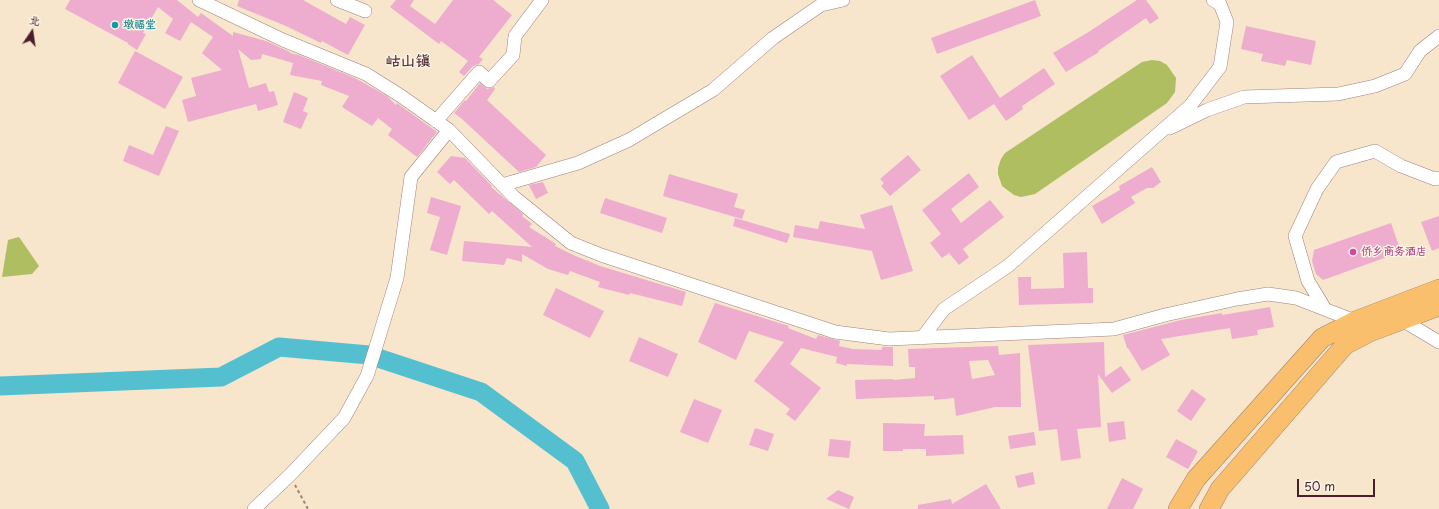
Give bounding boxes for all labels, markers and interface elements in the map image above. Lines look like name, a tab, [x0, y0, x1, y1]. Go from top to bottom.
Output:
text: 北	[28, 10, 42, 29]
north arrow	[12, 12, 52, 52]
place label: 墩福堂	[123, 18, 156, 32]
marker: 墩福堂	[110, 20, 120, 30]
district label: 岵山镇	[386, 53, 430, 71]
place label: 侨乡商务酒店	[1361, 245, 1427, 259]
marker: 侨乡商务酒店	[1348, 247, 1358, 257]
scale bar	[1299, 471, 1377, 497]
text: 50 m	[1304, 477, 1335, 495]

